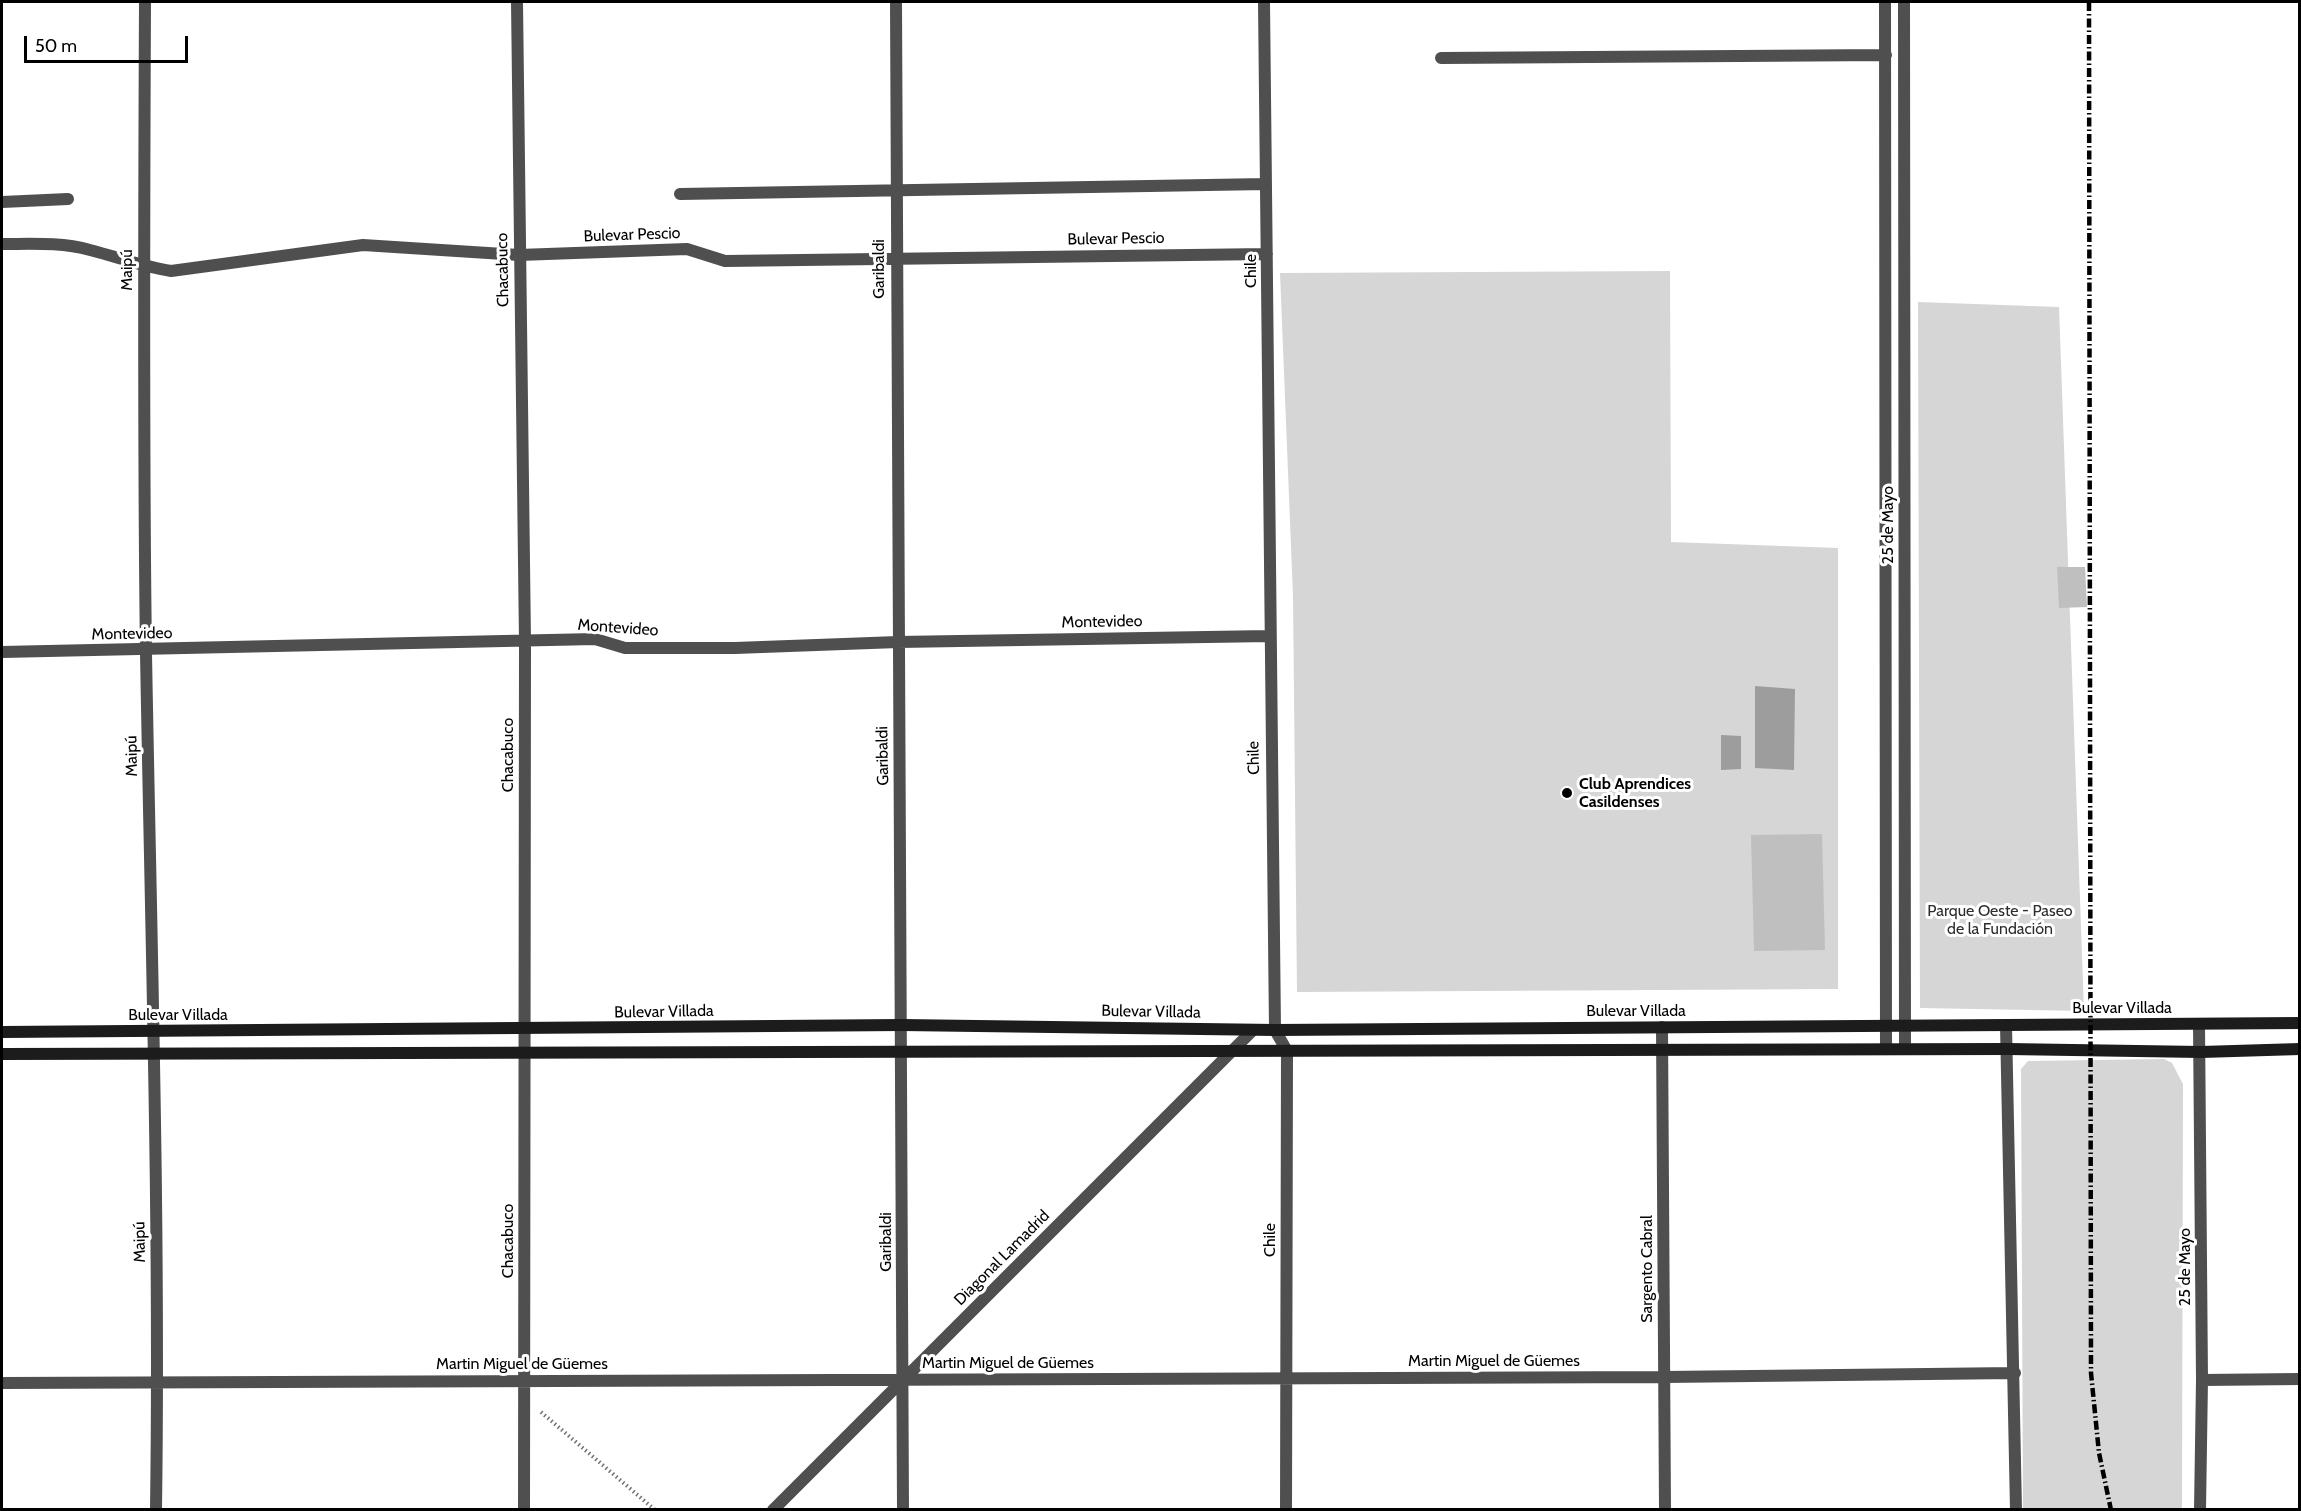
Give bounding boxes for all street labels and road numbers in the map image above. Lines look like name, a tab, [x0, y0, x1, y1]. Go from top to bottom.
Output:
street label: Bulevar Pescio	[583, 224, 681, 246]
street label: Bulevar Pescio	[1067, 229, 1165, 249]
street label: Chacabuco	[493, 233, 513, 307]
street label: Garibaldi	[869, 239, 889, 299]
street label: Maipú	[117, 249, 137, 291]
street label: Chile	[1241, 254, 1261, 288]
street label: 25 de Mayo	[1878, 486, 1898, 564]
street label: Montevideo	[1061, 612, 1143, 632]
street label: Montevideo	[577, 616, 659, 640]
street label: Montevideo	[91, 624, 173, 644]
street label: Chacabuco	[498, 718, 518, 792]
street label: Garibaldi	[873, 726, 893, 786]
street label: Maipú	[122, 735, 142, 777]
street label: Chile	[1244, 741, 1264, 775]
street label: Bulevar Villada	[2072, 998, 2172, 1018]
street label: Bulevar Villada	[1586, 1001, 1686, 1021]
street label: Bulevar Villada	[614, 1002, 714, 1022]
street label: Bulevar Villada	[1101, 1002, 1201, 1022]
street label: Bulevar Villada	[128, 1005, 228, 1025]
street label: Chacabuco	[498, 1204, 518, 1278]
street label: Diagonal Lamadrid	[950, 1206, 1054, 1310]
street label: Garibaldi	[876, 1212, 896, 1272]
street label: Sargento Cabral	[1637, 1215, 1657, 1323]
street label: Maipú	[130, 1221, 150, 1263]
street label: Chile	[1260, 1223, 1280, 1257]
street label: 25 de Mayo	[2175, 1228, 2195, 1306]
street label: Martin Miguel de Güemes	[1408, 1351, 1580, 1371]
street label: Martin Miguel de Güemes	[922, 1353, 1094, 1373]
street label: Martin Miguel de Güemes	[436, 1354, 608, 1374]

